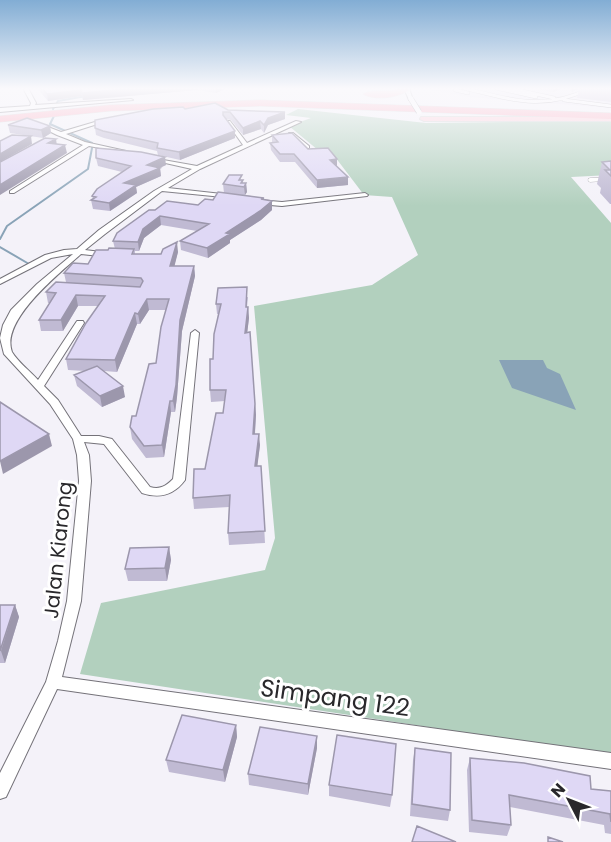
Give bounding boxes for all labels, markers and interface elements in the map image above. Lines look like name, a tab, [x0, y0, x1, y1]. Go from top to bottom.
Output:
street label: Jalan Kiarong	[37, 480, 79, 620]
street label: Simpang 122	[258, 671, 412, 724]
north arrow	[539, 770, 599, 830]
text: N	[546, 778, 571, 802]

